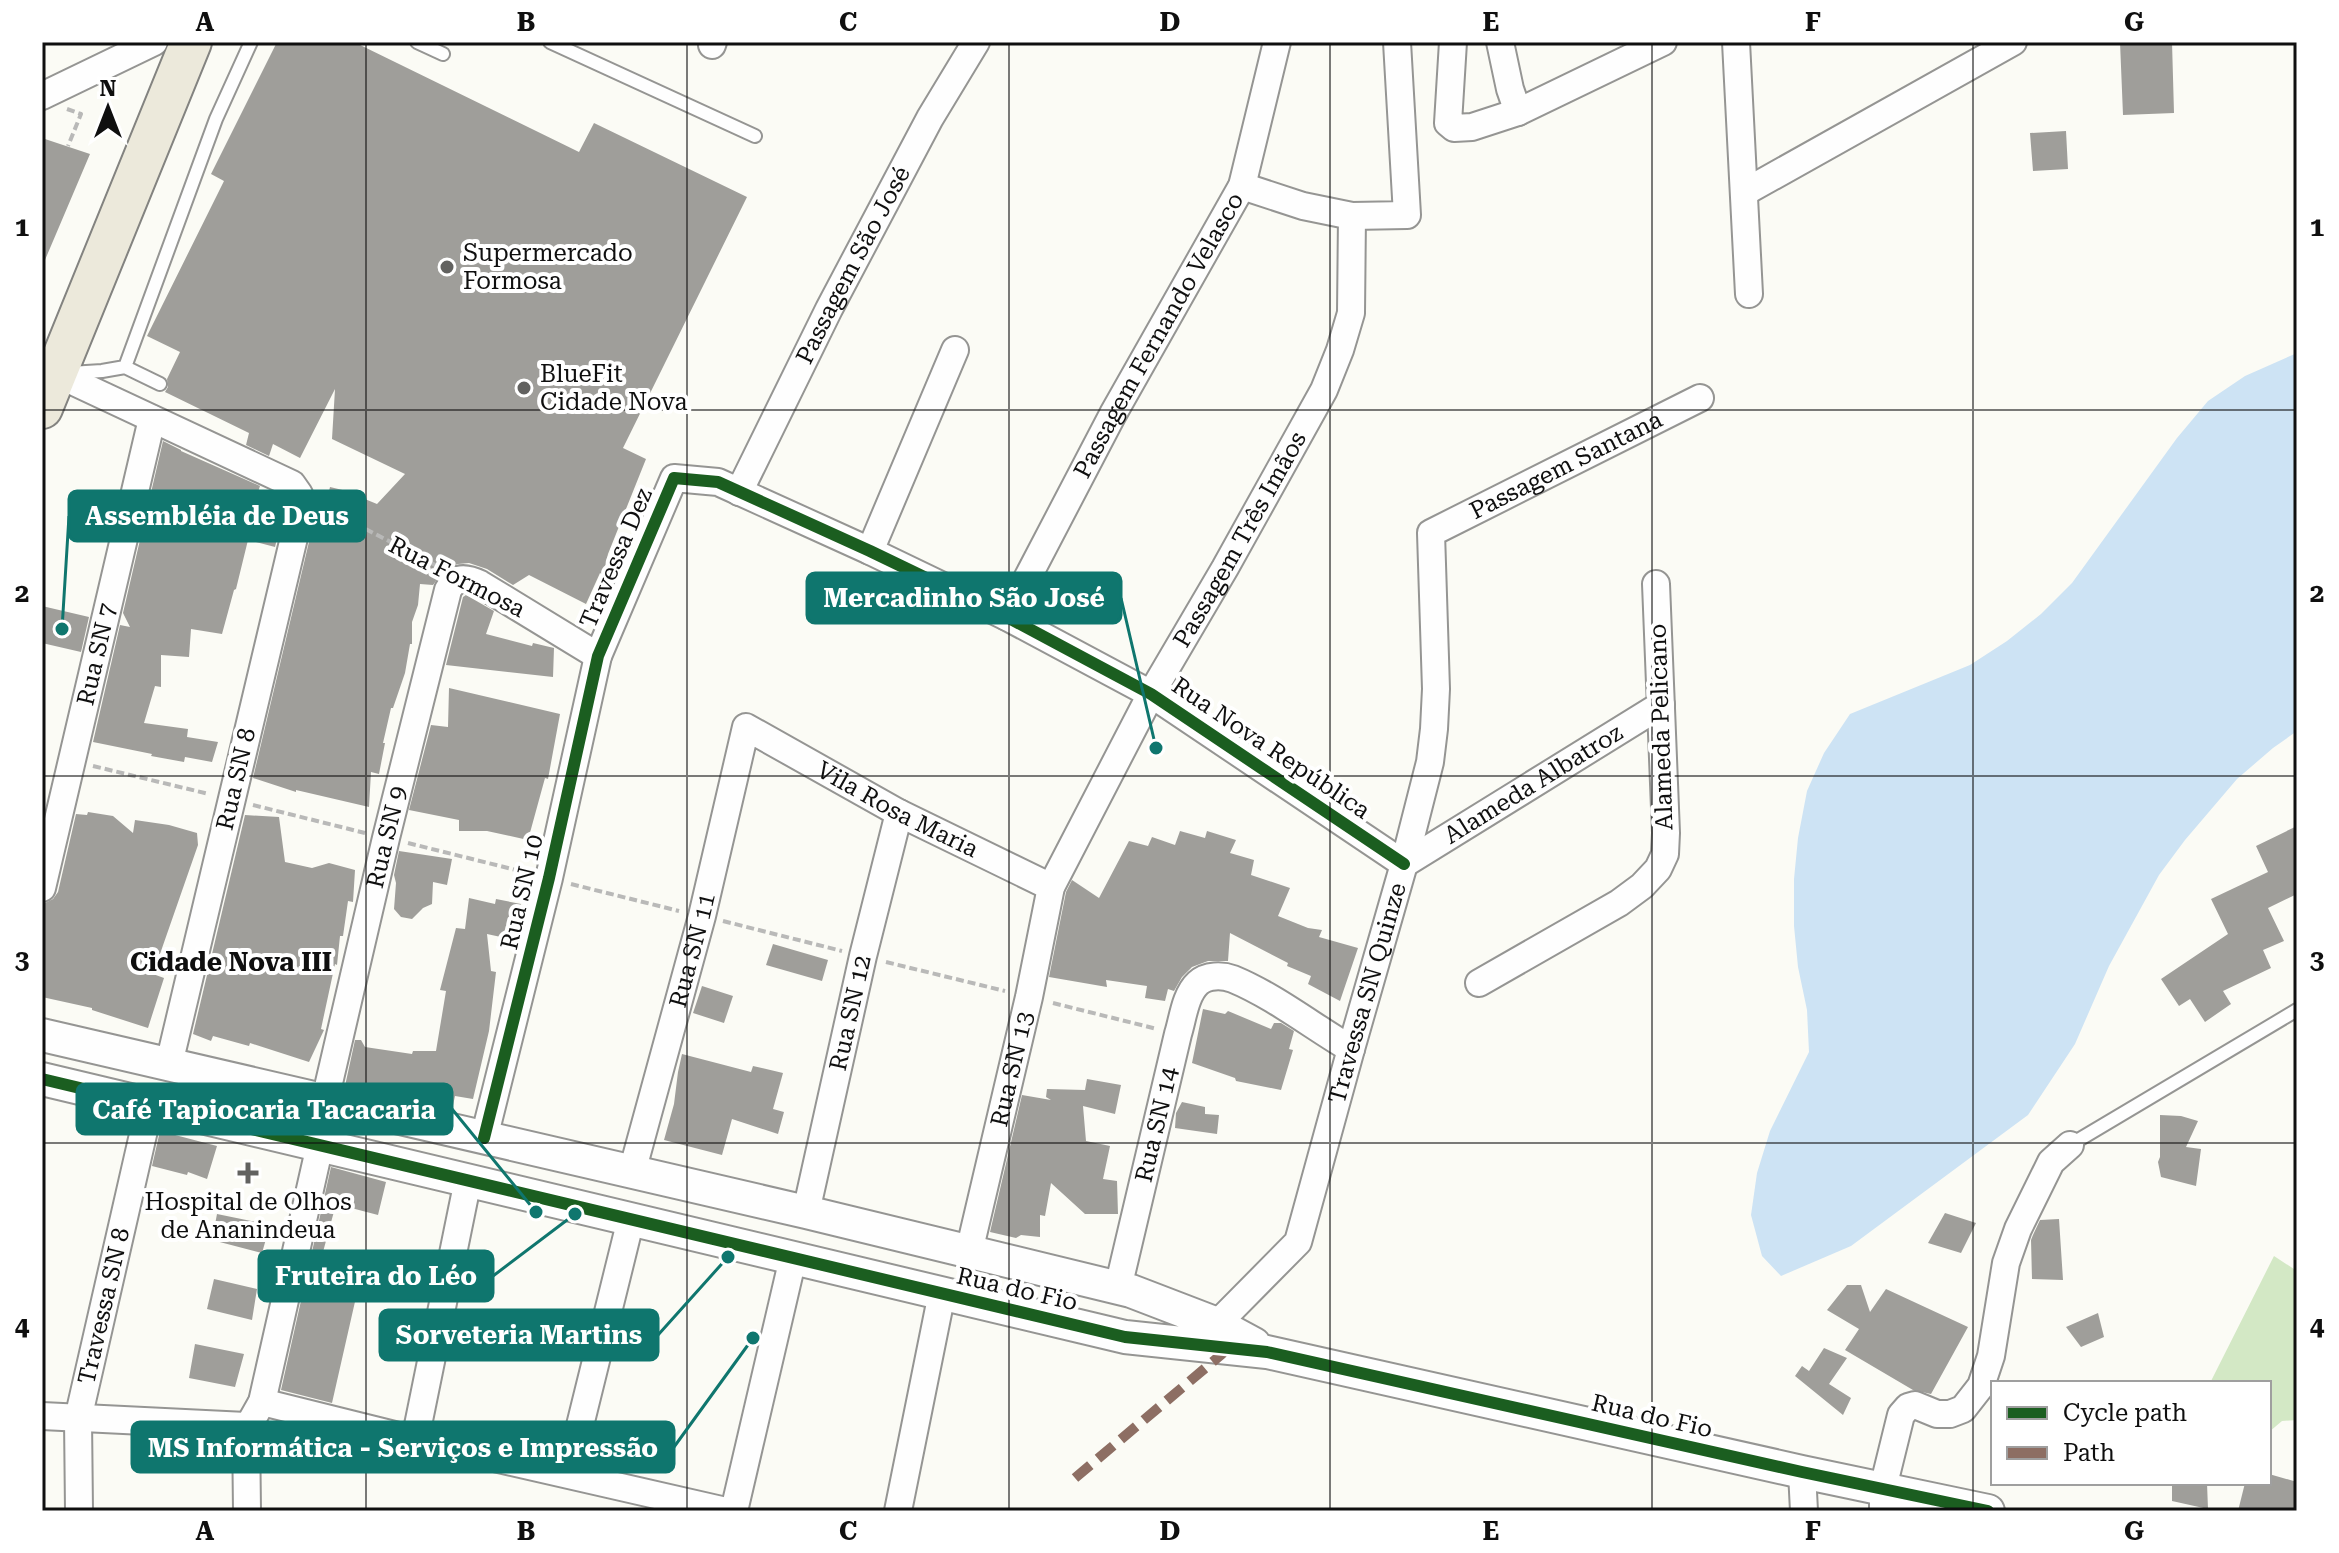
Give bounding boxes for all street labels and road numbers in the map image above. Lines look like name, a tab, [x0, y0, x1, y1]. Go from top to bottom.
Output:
street label: Passagem São José	[790, 162, 916, 368]
street label: Passagem Fernando Velasco	[1068, 188, 1249, 483]
street label: Passagem Santana	[1465, 405, 1667, 525]
street label: Passagem Três Imãos	[1168, 426, 1312, 652]
street label: Travessa Dez	[574, 484, 658, 632]
street label: Rua Formosa	[384, 531, 530, 623]
street label: Rua SN 7	[71, 601, 122, 708]
street label: Alameda Pelicano	[1643, 623, 1679, 831]
street label: Rua Nova República	[1167, 671, 1375, 825]
street label: Alameda Albatroz	[1439, 718, 1628, 850]
street label: Rua SN 8	[211, 725, 261, 833]
street label: Vila Rosa Maria	[812, 756, 983, 863]
street label: Rua SN 9	[361, 783, 412, 891]
street label: Rua SN 10	[495, 832, 549, 952]
street label: Travessa SN Quinze	[1323, 880, 1412, 1107]
street label: Rua SN 11	[664, 890, 721, 1010]
street label: Rua SN 12	[824, 953, 877, 1073]
street label: Rua SN 13	[985, 1009, 1039, 1129]
street label: Rua SN 14	[1129, 1064, 1184, 1185]
street label: Travessa SN 8	[72, 1225, 135, 1387]
street label: Rua do Fio	[954, 1261, 1080, 1317]
street label: Rua do Fio	[1589, 1388, 1715, 1444]

